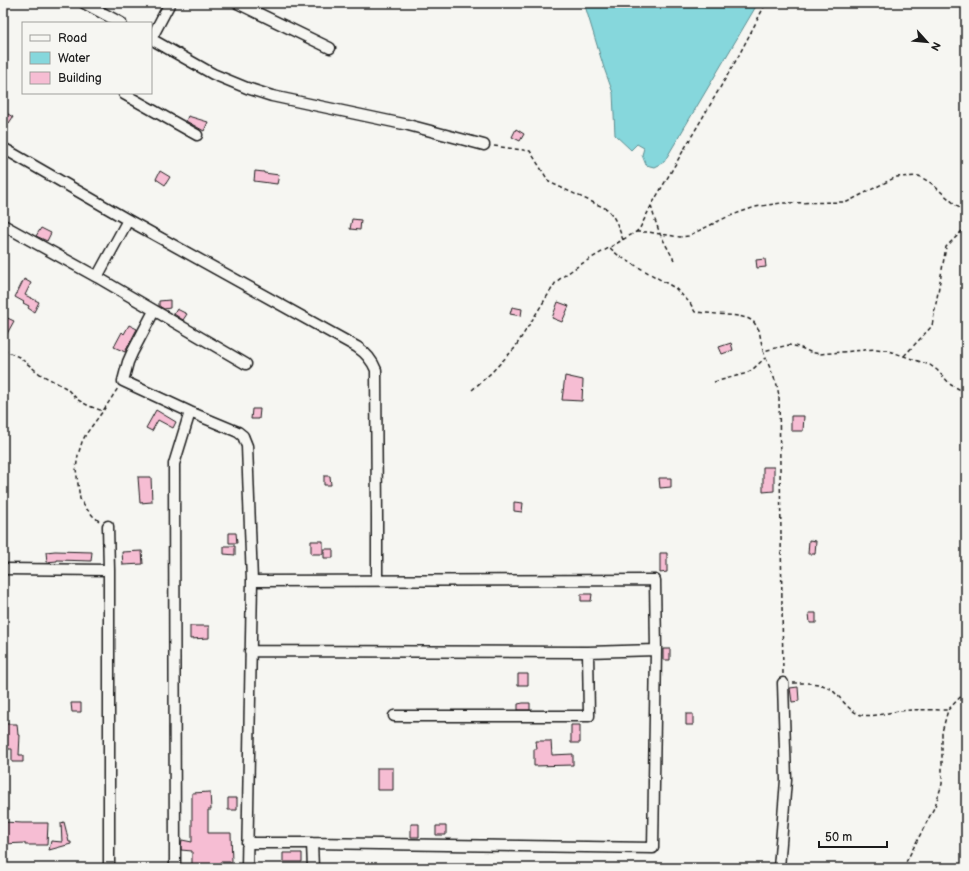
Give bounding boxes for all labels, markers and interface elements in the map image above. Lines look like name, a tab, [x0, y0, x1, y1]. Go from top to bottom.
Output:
legend	[22, 22, 152, 94]
north arrow	[907, 22, 947, 62]
text: Road	[58, 31, 87, 46]
text: N	[928, 40, 943, 53]
text: Water	[58, 51, 90, 66]
text: Building	[58, 71, 102, 86]
scale bar	[819, 823, 887, 849]
text: 50 m	[825, 830, 852, 845]

